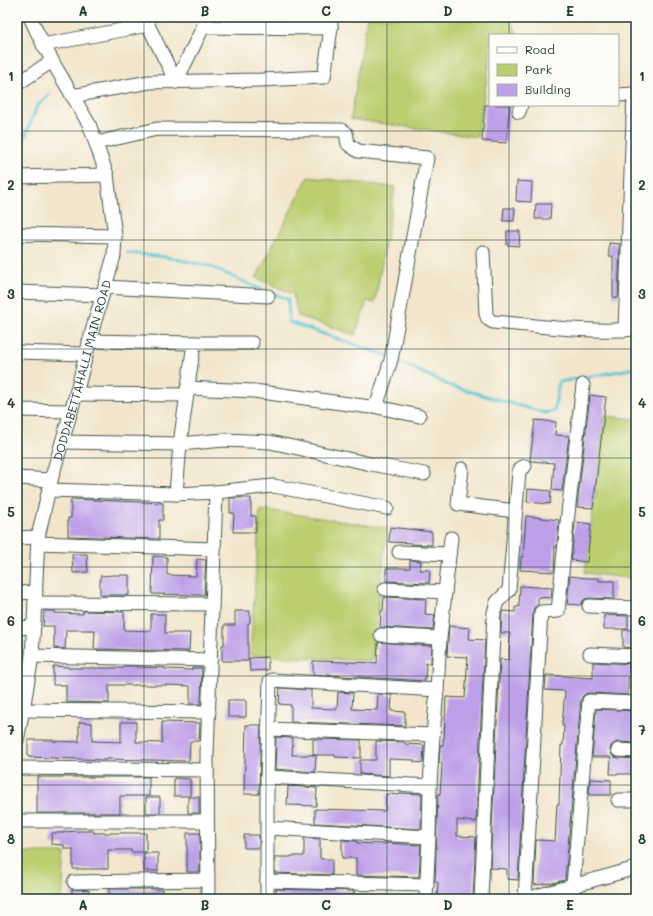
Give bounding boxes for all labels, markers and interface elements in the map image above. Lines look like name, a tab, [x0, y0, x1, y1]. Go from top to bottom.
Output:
text: A	[78, 2, 88, 19]
text: B	[201, 2, 210, 19]
text: C	[321, 2, 331, 19]
text: D	[443, 2, 453, 19]
text: E	[566, 2, 574, 19]
legend	[489, 34, 619, 106]
text: Road	[525, 41, 555, 57]
text: Park	[525, 61, 552, 77]
text: 1	[8, 67, 14, 84]
text: 1	[639, 67, 645, 84]
text: Building	[525, 81, 571, 97]
text: 2	[7, 176, 15, 193]
text: 2	[638, 176, 646, 193]
street label: DODDABETTAHALLI MAIN ROAD	[49, 278, 115, 462]
text: 3	[7, 285, 15, 302]
text: 3	[638, 285, 646, 302]
text: 4	[7, 394, 15, 411]
text: 4	[638, 394, 646, 411]
text: 5	[7, 503, 15, 520]
text: 5	[638, 503, 646, 520]
text: 6	[7, 612, 15, 629]
text: 6	[638, 612, 646, 629]
text: 7	[7, 721, 15, 738]
text: 7	[638, 721, 646, 738]
text: 8	[7, 830, 15, 847]
text: 8	[638, 830, 646, 847]
text: A	[78, 896, 88, 913]
text: B	[201, 896, 210, 913]
text: C	[321, 896, 331, 913]
text: D	[443, 896, 453, 913]
text: E	[566, 896, 574, 913]

